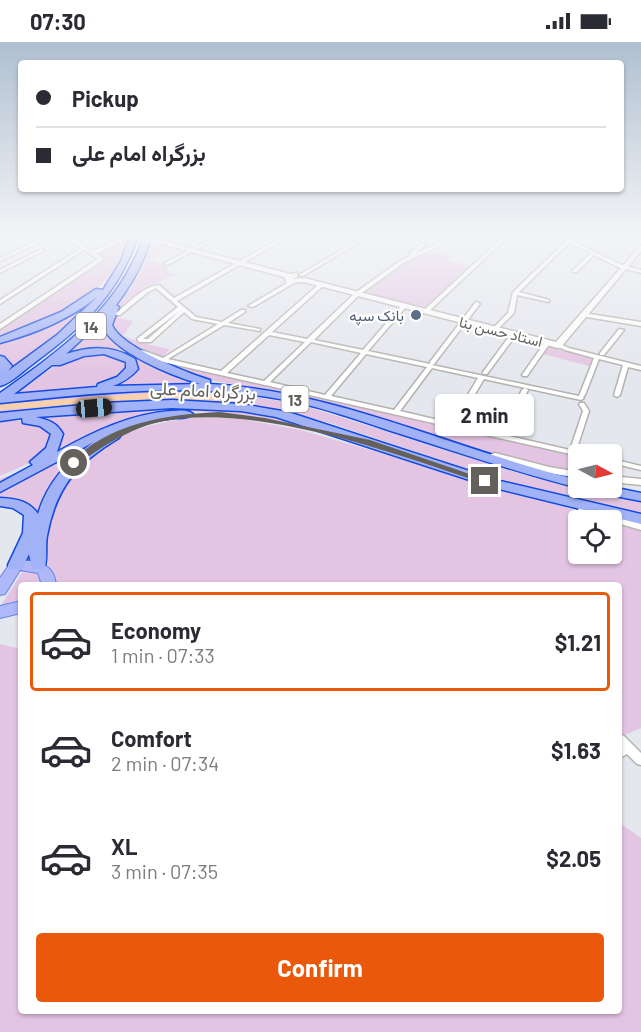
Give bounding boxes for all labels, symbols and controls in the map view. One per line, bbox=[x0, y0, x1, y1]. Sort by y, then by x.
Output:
text: 07:30 bbox=[30, 8, 86, 34]
text: Pickup bbox=[72, 85, 139, 111]
text: بزرگراه امام علی bbox=[72, 139, 206, 165]
place label: بانک سپه bbox=[349, 306, 404, 326]
marker: بانک سپه bbox=[409, 308, 423, 322]
street label: استاد حسن بنا bbox=[457, 312, 544, 352]
road number: 14 bbox=[76, 313, 106, 339]
street label: بزرگراه امام علی bbox=[149, 376, 256, 406]
road number: 13 bbox=[282, 386, 308, 412]
callout: 2 min bbox=[436, 394, 534, 436]
car bbox=[75, 397, 113, 419]
text: 2 min bbox=[461, 403, 508, 427]
north arrow bbox=[568, 444, 622, 498]
map controls bbox=[568, 444, 622, 564]
route start bbox=[60, 449, 87, 476]
route end bbox=[471, 467, 498, 494]
button: locate bbox=[568, 510, 622, 564]
icon: car bbox=[39, 615, 93, 669]
text: Economy bbox=[111, 617, 201, 643]
text: $1.21 bbox=[555, 629, 601, 655]
text: 1 min · 07:33 bbox=[111, 643, 215, 667]
icon: car bbox=[39, 723, 93, 777]
text: Comfort bbox=[111, 725, 192, 751]
text: $1.63 bbox=[551, 737, 601, 763]
text: 2 min · 07:34 bbox=[111, 751, 219, 775]
icon: car bbox=[39, 831, 93, 885]
text: XL bbox=[111, 833, 137, 859]
text: $2.05 bbox=[546, 845, 601, 871]
text: 3 min · 07:35 bbox=[111, 859, 218, 883]
button: Confirm bbox=[36, 933, 604, 1002]

